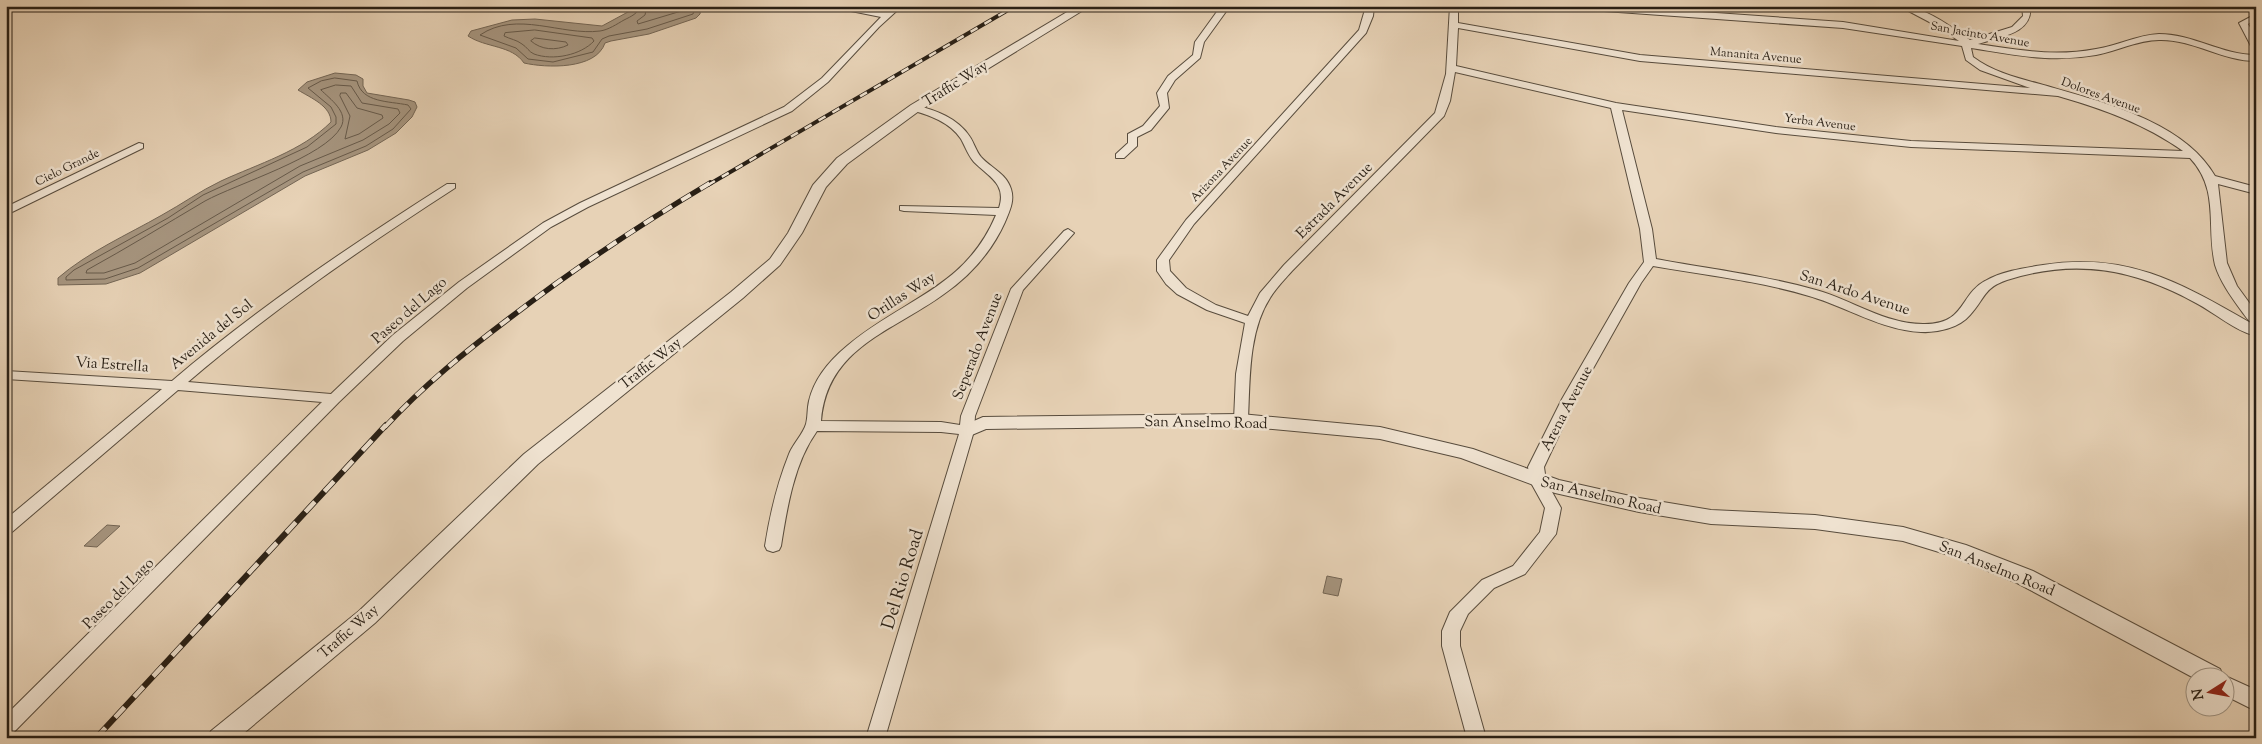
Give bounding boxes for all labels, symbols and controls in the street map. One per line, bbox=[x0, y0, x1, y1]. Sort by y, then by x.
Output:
street label: San Jacinto Avenue bbox=[1929, 17, 2031, 53]
street label: Mananita Avenue bbox=[1709, 43, 1803, 69]
street label: Traffic Way bbox=[919, 56, 993, 113]
street label: Dolores Avenue bbox=[2058, 73, 2143, 119]
street label: Yerba Avenue bbox=[1783, 110, 1857, 136]
street label: Arizona Avenue bbox=[1187, 133, 1257, 206]
street label: Cielo Grande bbox=[32, 144, 103, 191]
street label: Estrada Avenue bbox=[1292, 158, 1378, 244]
street label: San Ardo Avenue bbox=[1796, 266, 1913, 321]
street label: Orillas Way bbox=[864, 267, 940, 327]
street label: Paseo del Lago bbox=[368, 273, 452, 350]
street label: Seperado Avenue bbox=[948, 290, 1009, 403]
street label: Avenida del Sol bbox=[166, 295, 258, 375]
street label: Traffic Way bbox=[615, 333, 687, 395]
street label: Via Estrella bbox=[74, 352, 149, 379]
street label: Arena Avenue bbox=[1536, 362, 1599, 455]
street label: San Anselmo Road bbox=[1144, 412, 1268, 435]
street label: San Anselmo Road bbox=[1538, 472, 1664, 521]
street label: Del Rio Road bbox=[876, 526, 931, 633]
street label: San Anselmo Road bbox=[1935, 537, 2058, 602]
street label: Paseo del Lago bbox=[79, 554, 159, 634]
street label: Traffic Way bbox=[314, 600, 384, 664]
north arrow bbox=[2184, 666, 2234, 716]
text: N bbox=[2188, 687, 2210, 701]

